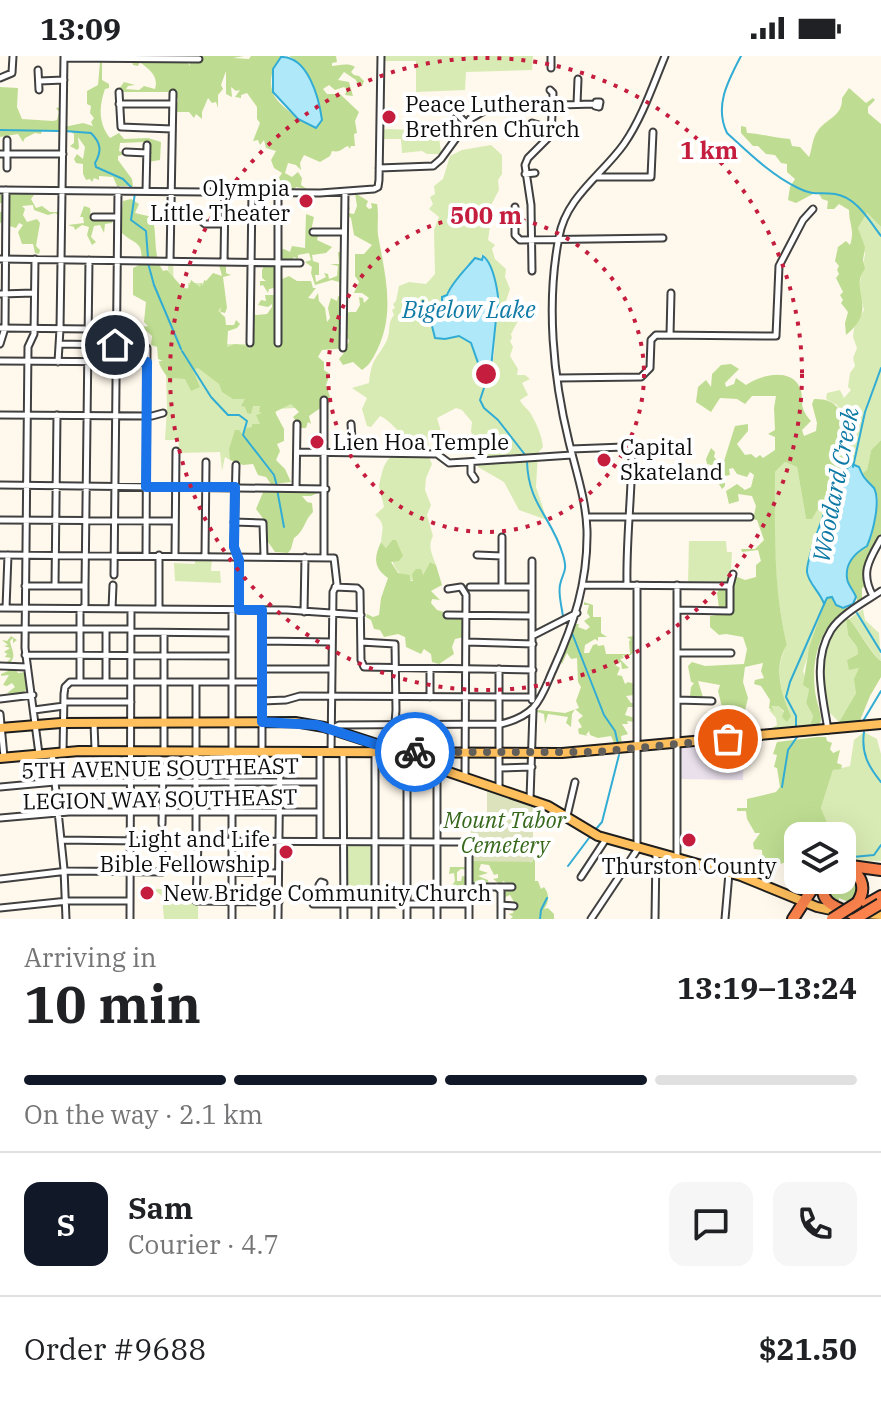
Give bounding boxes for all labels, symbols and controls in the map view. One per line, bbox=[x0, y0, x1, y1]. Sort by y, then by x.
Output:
text: 13:09 bbox=[40, 9, 121, 48]
place label: Peace Lutheran Brethren Church bbox=[405, 89, 580, 143]
marker: Peace Lutheran Brethren Church bbox=[380, 108, 398, 126]
text: 1 km bbox=[680, 134, 738, 166]
place label: Olympia Little Theater bbox=[150, 173, 290, 227]
marker: Olympia Little Theater bbox=[297, 192, 315, 210]
text: 500 m bbox=[450, 199, 522, 231]
water label: Bigelow Lake bbox=[401, 293, 536, 325]
pin bbox=[81, 311, 149, 379]
icon: home bbox=[93, 323, 137, 367]
centre of rings bbox=[472, 360, 500, 388]
water label: Woodard Creek bbox=[804, 404, 866, 565]
place label: Lien Hoa Temple bbox=[333, 427, 509, 456]
place label: Capital Skateland bbox=[620, 432, 723, 486]
marker: Lien Hoa Temple bbox=[308, 433, 326, 451]
marker: Capital Skateland bbox=[595, 451, 613, 469]
pin bbox=[694, 705, 762, 773]
courier bbox=[375, 712, 455, 792]
icon: bag bbox=[706, 717, 750, 761]
icon: bike bbox=[393, 730, 437, 774]
street label: 5TH AVENUE SOUTHEAST bbox=[21, 751, 299, 784]
street label: LEGION WAY SOUTHEAST bbox=[22, 782, 298, 815]
park label: Mount Tabor Cemetery bbox=[443, 805, 568, 859]
map controls bbox=[784, 822, 856, 894]
button: layers bbox=[784, 822, 856, 894]
place label: Light and Life Bible Fellowship bbox=[100, 824, 270, 878]
marker: Thurston County bbox=[680, 831, 698, 849]
marker: Light and Life Bible Fellowship bbox=[277, 843, 295, 861]
place label: Thurston County bbox=[601, 851, 777, 880]
place label: New Bridge Community Church bbox=[163, 878, 492, 907]
marker: New Bridge Community Church bbox=[138, 884, 156, 902]
text: Arriving in bbox=[24, 940, 157, 974]
text: 13:19–13:24 bbox=[677, 968, 857, 1007]
text: 10 min bbox=[24, 970, 201, 1037]
text: On the way · 2.1 km bbox=[24, 1097, 263, 1131]
button: chat bbox=[669, 1182, 753, 1266]
button: phone bbox=[773, 1182, 857, 1266]
text: Sam bbox=[128, 1188, 193, 1227]
text: S bbox=[57, 1205, 75, 1244]
text: Courier · 4.7 bbox=[128, 1227, 279, 1261]
text: Order #9688 bbox=[24, 1329, 206, 1368]
text: $21.50 bbox=[759, 1329, 857, 1368]

